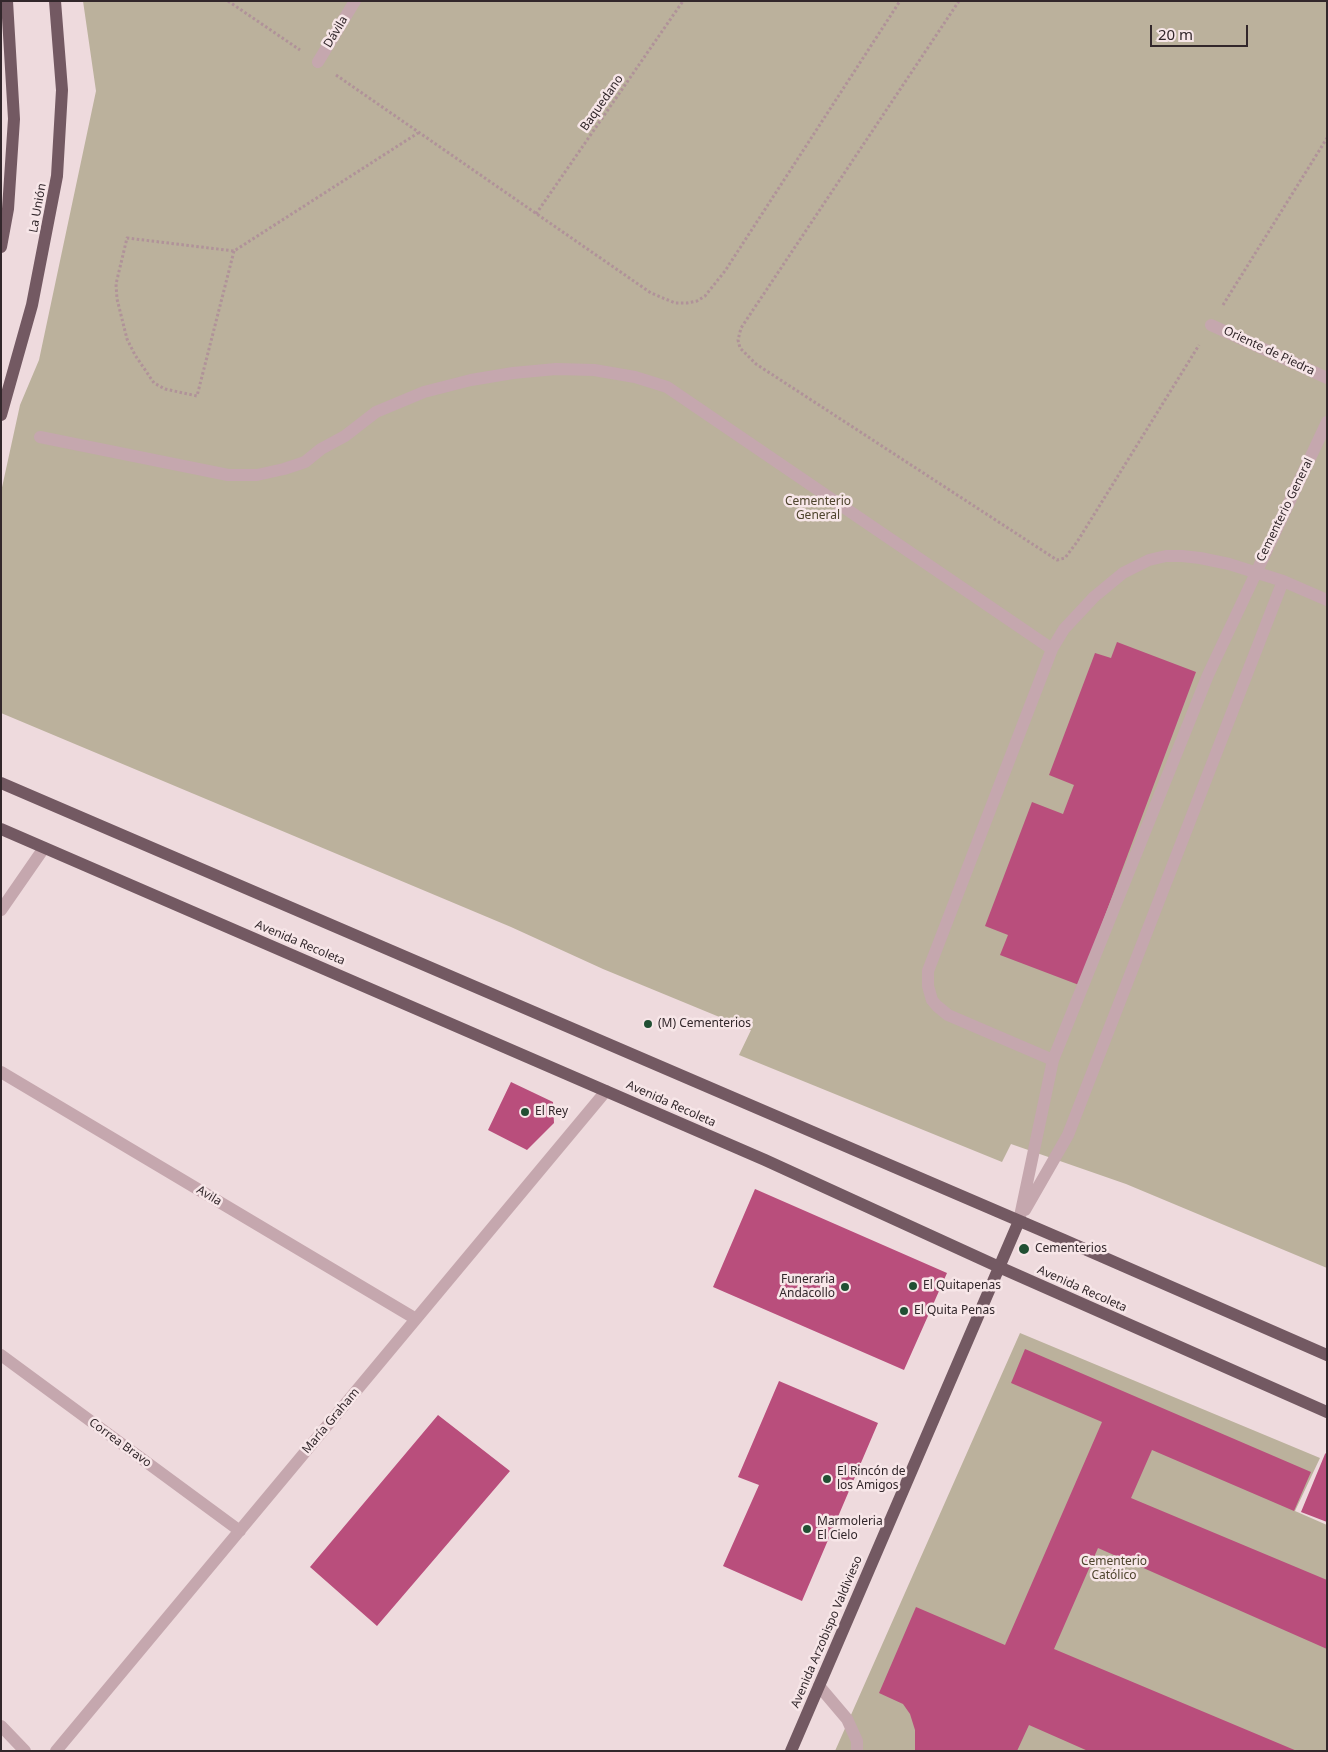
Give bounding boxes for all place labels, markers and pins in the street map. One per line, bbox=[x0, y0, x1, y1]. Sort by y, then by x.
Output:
place label: (M) Cementerios bbox=[658, 1017, 751, 1031]
marker: (M) Cementerios bbox=[642, 1018, 654, 1030]
place label: El Rey bbox=[535, 1105, 568, 1119]
marker: El Rey bbox=[519, 1106, 531, 1118]
marker: Cementerios bbox=[1017, 1242, 1031, 1256]
place label: Cementerios bbox=[1035, 1242, 1107, 1256]
place label: Funeraria Andacollo bbox=[779, 1273, 835, 1301]
place label: El Quitapenas bbox=[923, 1279, 1001, 1293]
marker: El Quitapenas bbox=[907, 1280, 919, 1292]
marker: Funeraria Andacollo bbox=[839, 1281, 851, 1293]
place label: El Quita Penas bbox=[914, 1304, 995, 1318]
marker: El Quita Penas bbox=[898, 1305, 910, 1317]
place label: El Rincón de los Amigos bbox=[837, 1465, 906, 1493]
marker: El Rincón de los Amigos bbox=[821, 1473, 833, 1485]
place label: Marmoleria El Cielo bbox=[817, 1515, 883, 1543]
marker: Marmoleria El Cielo bbox=[801, 1523, 813, 1535]

